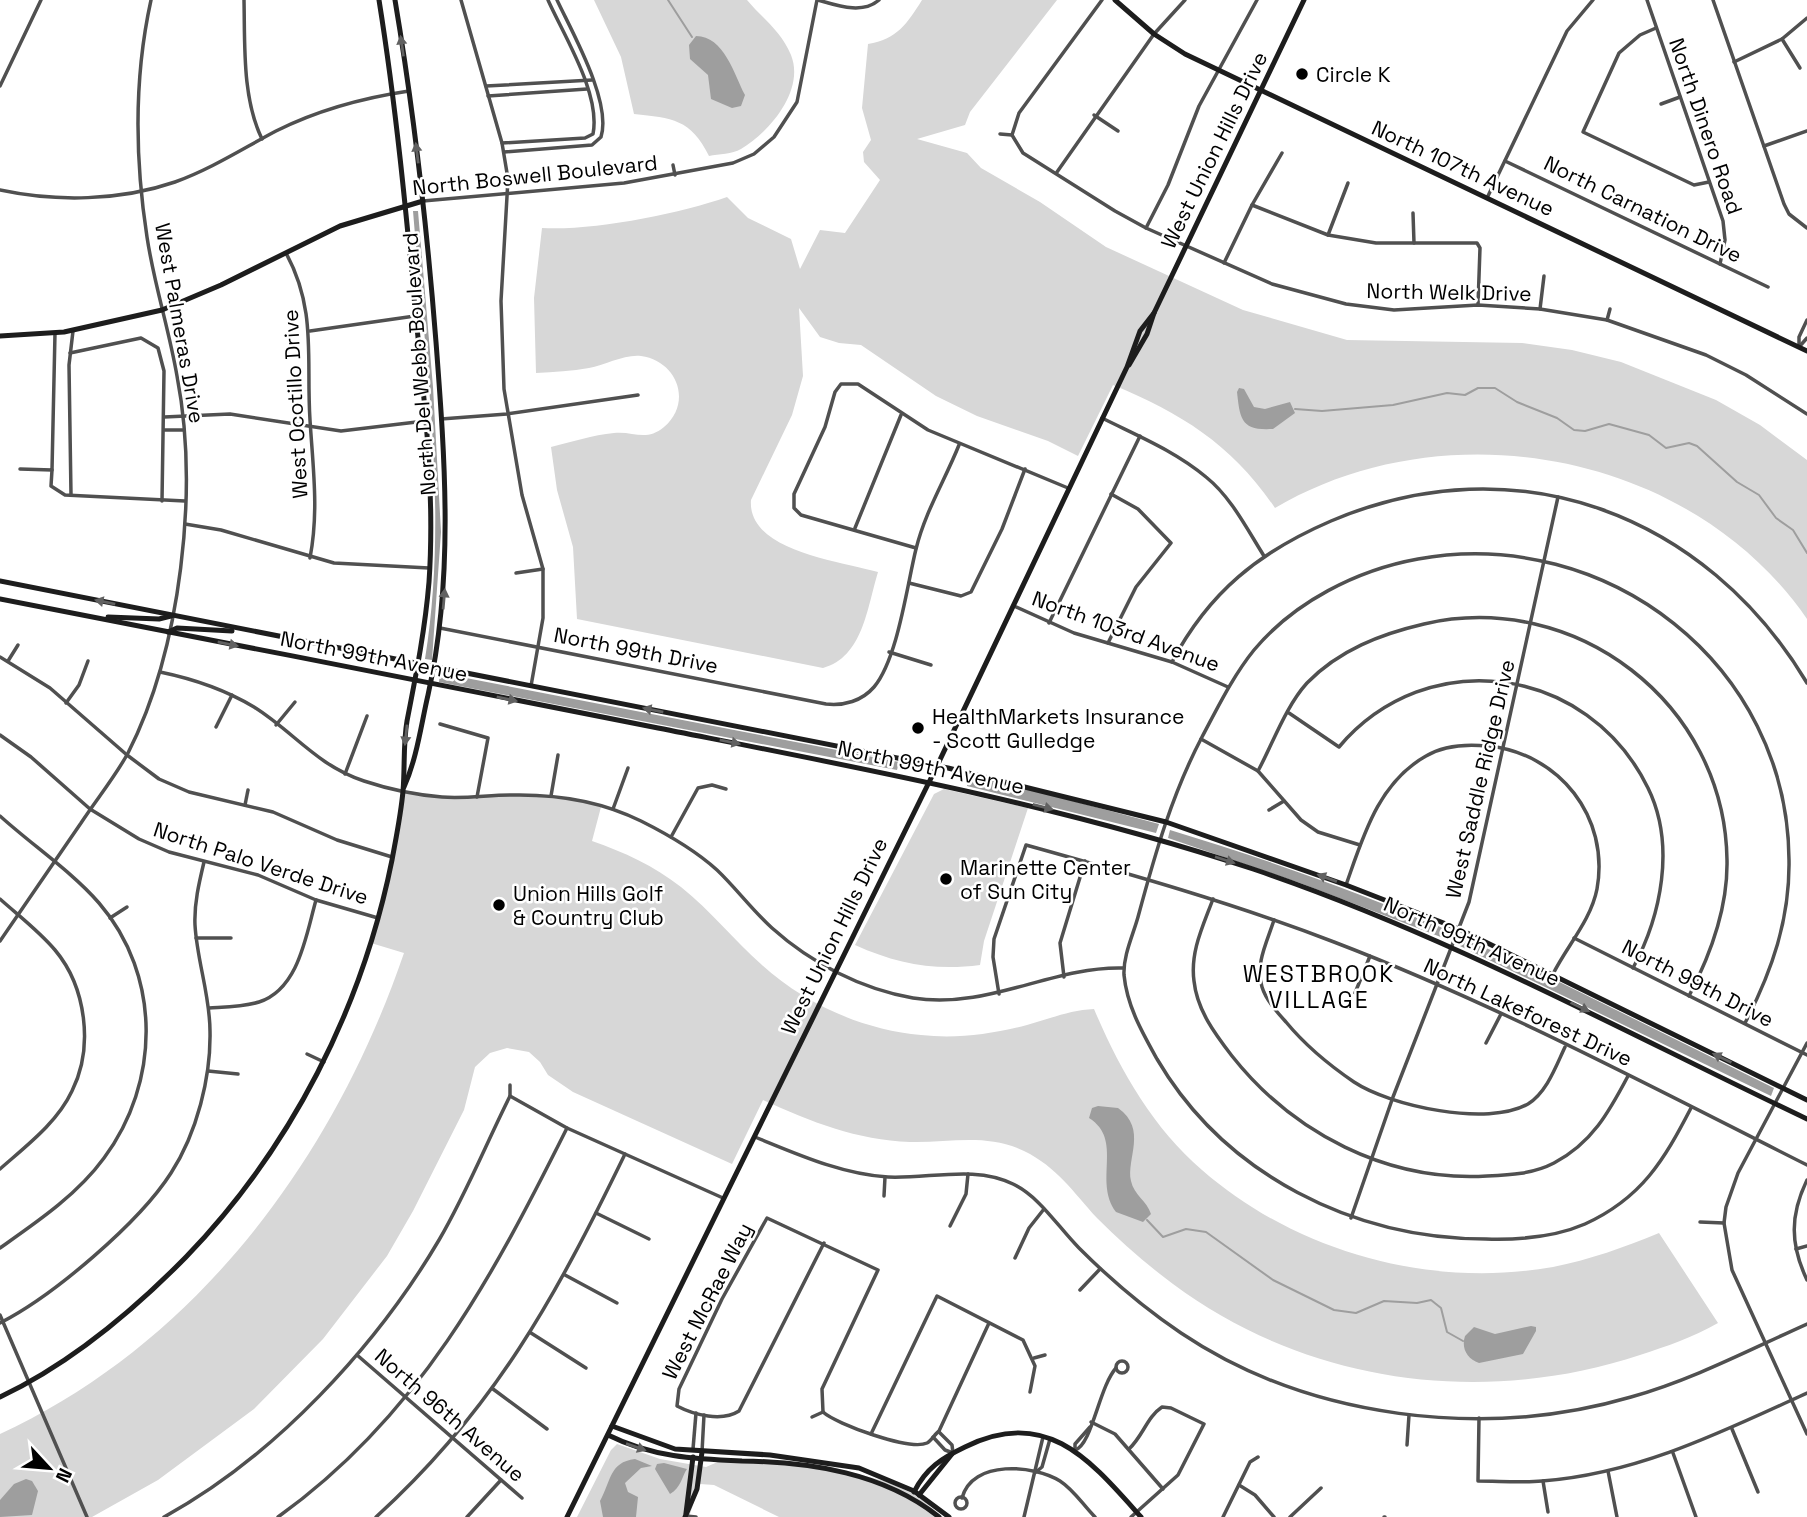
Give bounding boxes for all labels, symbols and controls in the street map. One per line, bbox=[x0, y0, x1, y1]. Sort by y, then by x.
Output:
street label: North Dinero Road bbox=[1663, 34, 1749, 218]
one-way arrow bbox=[397, 35, 408, 57]
street label: West Union Hills Drive bbox=[1155, 47, 1273, 253]
place label: Circle K bbox=[1316, 61, 1391, 88]
marker: Circle K bbox=[1294, 66, 1310, 82]
street label: North 107th Avenue bbox=[1367, 114, 1559, 222]
one-way arrow bbox=[411, 141, 422, 163]
street label: North Boswell Boulevard bbox=[411, 149, 659, 201]
street label: North Carnation Drive bbox=[1540, 149, 1746, 269]
street label: West Palmeras Drive bbox=[149, 221, 211, 425]
street label: North Del Webb Boulevard bbox=[396, 232, 442, 496]
street label: North Welk Drive bbox=[1366, 277, 1532, 307]
street label: West Ocotillo Drive bbox=[277, 309, 313, 499]
street label: North 103rd Avenue bbox=[1028, 584, 1224, 678]
one-way arrow bbox=[438, 588, 449, 610]
one-way arrow bbox=[94, 596, 116, 607]
street label: North 99th Drive bbox=[552, 621, 720, 679]
street label: North 99th Avenue bbox=[278, 625, 470, 687]
one-way arrow bbox=[217, 638, 239, 649]
street label: West Saddle Ridge Drive bbox=[1439, 657, 1521, 901]
one-way arrow bbox=[496, 693, 518, 704]
place label: HealthMarkets Insurance - Scott Gulledge bbox=[932, 703, 1184, 754]
one-way arrow bbox=[642, 704, 664, 715]
marker: HealthMarkets Insurance - Scott Gulledge bbox=[910, 720, 926, 736]
one-way arrow bbox=[400, 724, 411, 746]
street label: North 99th Avenue bbox=[835, 734, 1027, 800]
one-way arrow bbox=[719, 737, 741, 748]
one-way arrow bbox=[1032, 802, 1054, 813]
street label: North Palo Verde Drive bbox=[150, 816, 372, 910]
street label: West Union Hills Drive bbox=[775, 833, 893, 1039]
place label: Marinette Center of Sun City bbox=[960, 854, 1131, 905]
one-way arrow bbox=[1215, 856, 1236, 866]
marker: Marinette Center of Sun City bbox=[938, 871, 954, 887]
one-way arrow bbox=[1316, 872, 1337, 883]
place label: Union Hills Golf & Country Club bbox=[513, 880, 664, 931]
street label: North 99th Avenue bbox=[1380, 890, 1564, 992]
marker: Union Hills Golf & Country Club bbox=[491, 897, 507, 913]
street label: North 99th Drive bbox=[1618, 933, 1778, 1033]
street label: North Lakeforest Drive bbox=[1419, 952, 1637, 1072]
district label: WESTBROOK VILLAGE bbox=[1243, 959, 1395, 1015]
one-way arrow bbox=[1570, 1001, 1590, 1012]
one-way arrow bbox=[1712, 1052, 1732, 1063]
street label: West McRae Way bbox=[656, 1218, 758, 1384]
street label: North 96th Avenue bbox=[369, 1342, 531, 1488]
north arrow bbox=[14, 1433, 84, 1503]
one-way arrow bbox=[626, 1442, 647, 1453]
text: N bbox=[50, 1464, 78, 1486]

